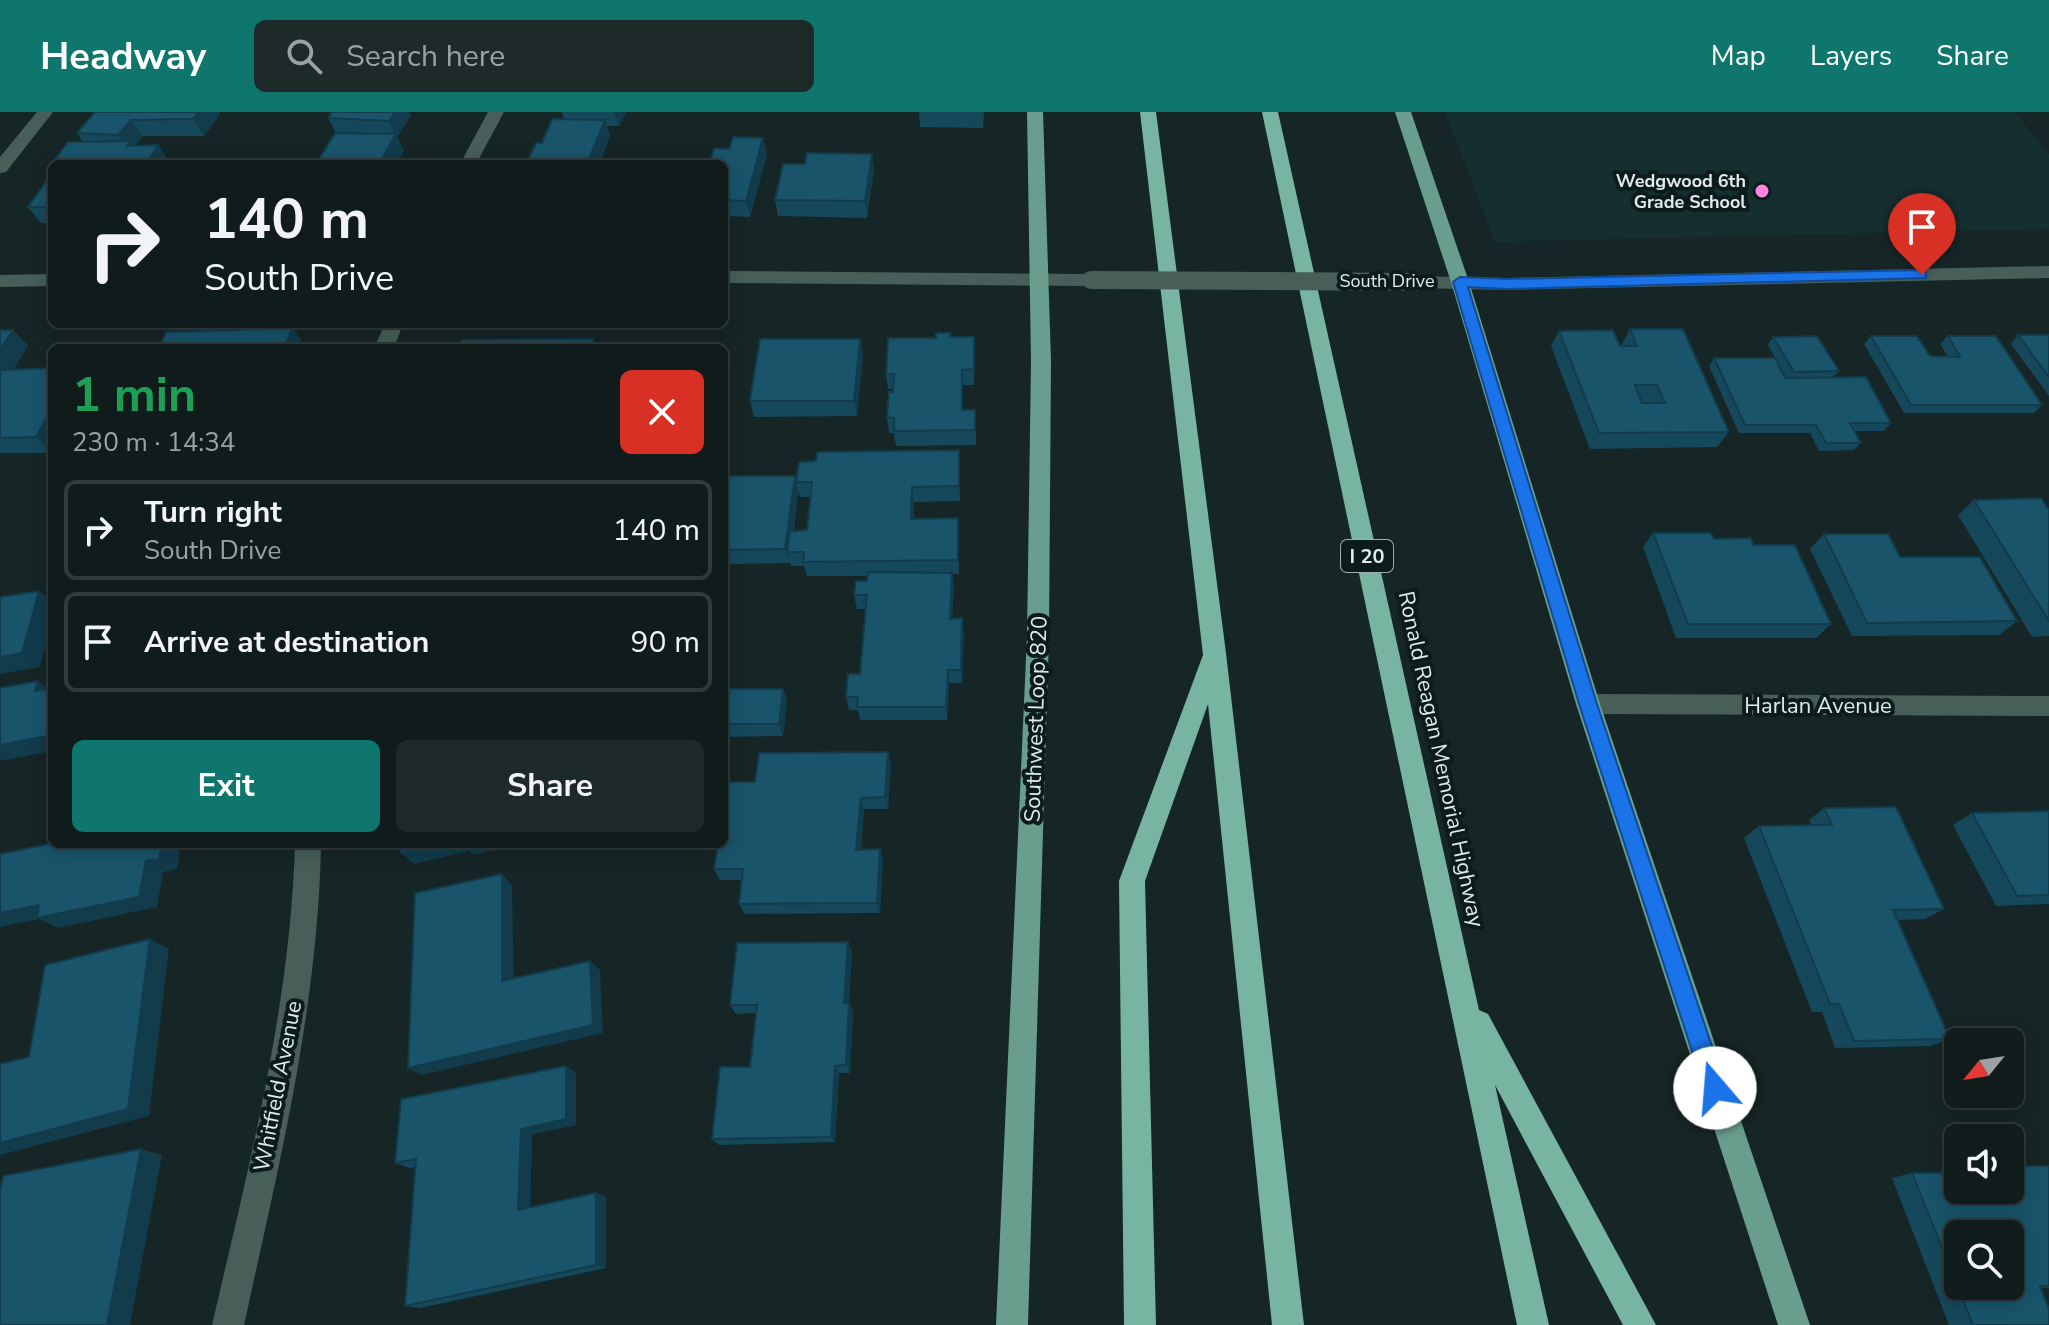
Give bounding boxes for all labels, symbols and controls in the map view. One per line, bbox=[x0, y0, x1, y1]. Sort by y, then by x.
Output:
search box bbox=[254, 20, 814, 92]
text: Headway bbox=[40, 31, 206, 82]
icon: search bbox=[282, 34, 326, 78]
text: Search here bbox=[346, 36, 505, 77]
text: Map bbox=[1711, 37, 1766, 75]
text: Layers bbox=[1810, 37, 1892, 75]
text: Share bbox=[1936, 37, 2009, 75]
place label: Wedgwood 6th Grade School bbox=[1616, 169, 1746, 214]
text: 140 m bbox=[204, 181, 369, 258]
marker: Wedgwood 6th Grade School bbox=[1753, 182, 1771, 200]
icon: right bbox=[72, 192, 176, 296]
pin bbox=[1888, 193, 1956, 275]
icon: arrive bbox=[1900, 205, 1944, 249]
text: South Drive bbox=[204, 254, 394, 303]
street label: South Drive bbox=[1339, 269, 1435, 293]
text: 1 min bbox=[72, 362, 196, 428]
button: close bbox=[620, 370, 704, 454]
text: 230 m · 14:34 bbox=[72, 425, 235, 460]
text: Turn right bbox=[144, 492, 282, 533]
icon: right bbox=[76, 508, 120, 552]
text: 140 m bbox=[613, 510, 700, 551]
text: South Drive bbox=[144, 533, 281, 568]
road number: I 20 bbox=[1341, 540, 1393, 572]
street label: Ronald Reagan Memorial Highway bbox=[1391, 588, 1491, 931]
street label: Southwest Loop 820 bbox=[1017, 615, 1055, 823]
icon: arrive bbox=[76, 620, 120, 664]
text: Arrive at destination bbox=[144, 622, 429, 663]
text: 90 m bbox=[631, 622, 700, 663]
street label: Harlan Avenue bbox=[1744, 691, 1892, 721]
button: Exit bbox=[72, 740, 380, 832]
button: Share bbox=[396, 740, 704, 832]
street label: Whitfield Avenue bbox=[247, 998, 309, 1174]
north arrow bbox=[1944, 1028, 2024, 1108]
map controls bbox=[1944, 1028, 2024, 1300]
position arrow bbox=[1673, 1046, 1757, 1130]
button: sound bbox=[1944, 1124, 2024, 1204]
button: search bbox=[1944, 1220, 2024, 1300]

